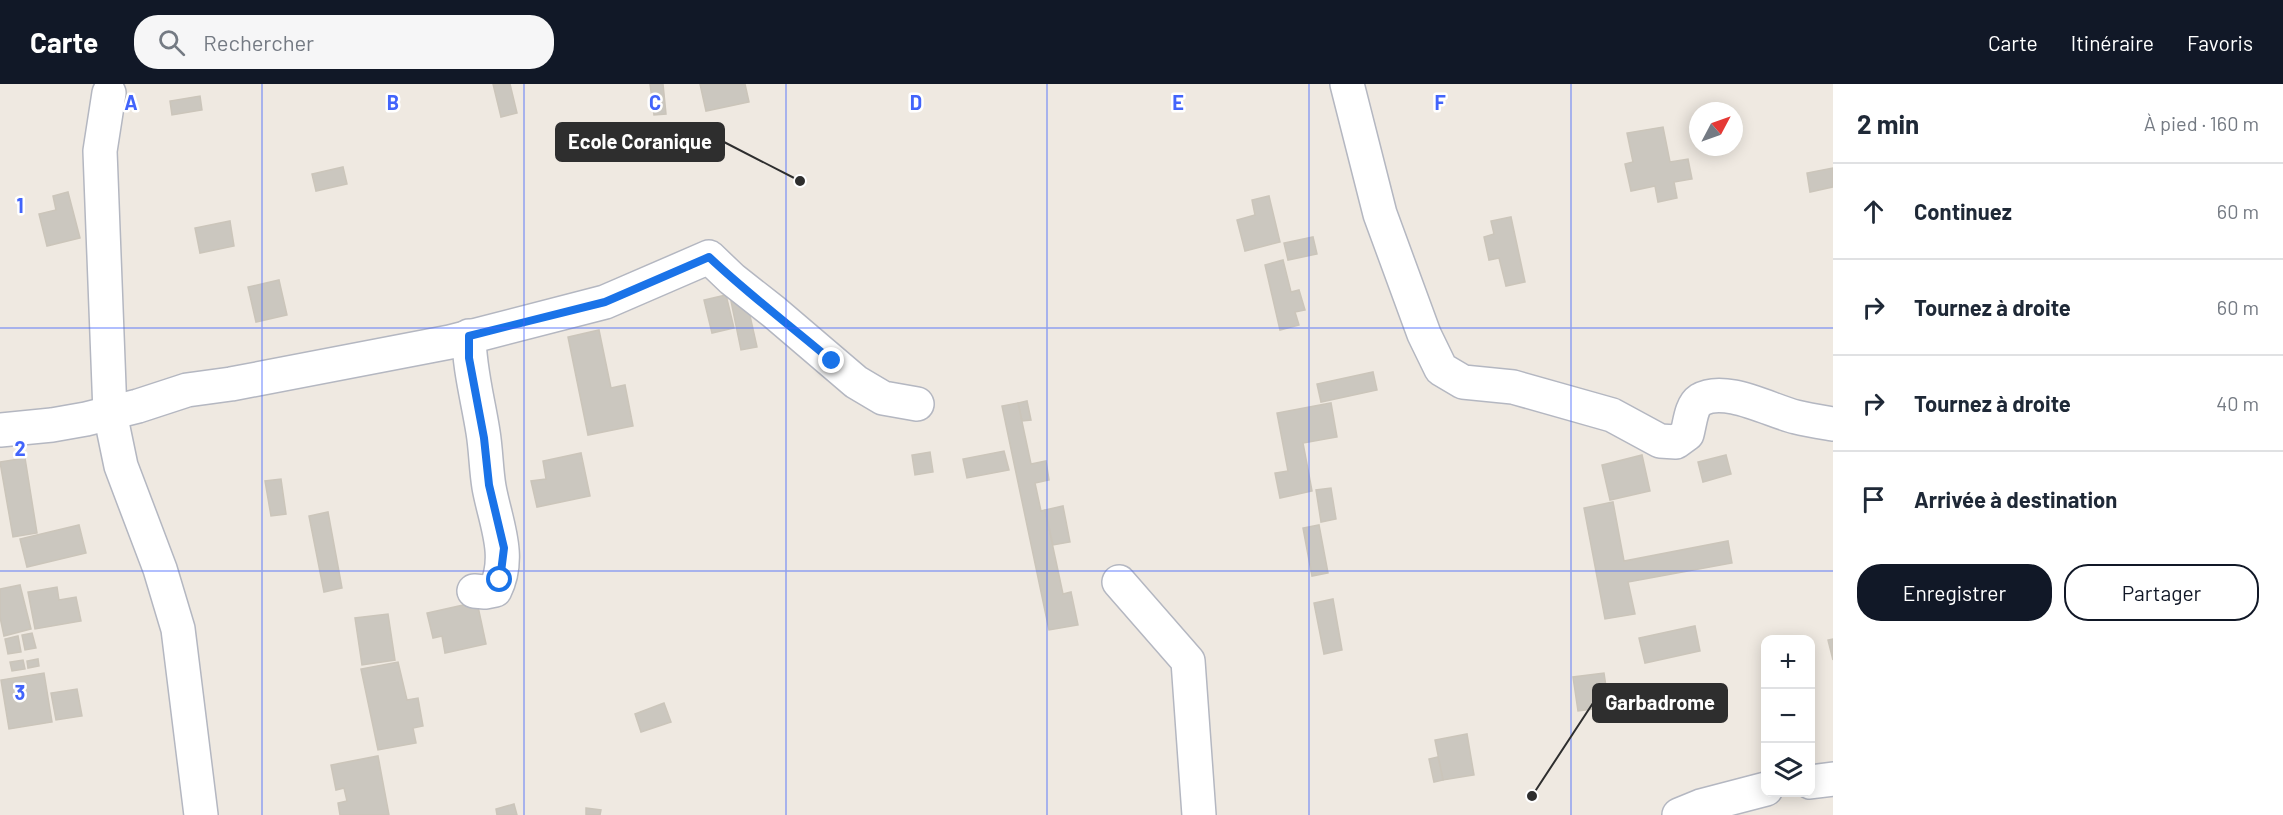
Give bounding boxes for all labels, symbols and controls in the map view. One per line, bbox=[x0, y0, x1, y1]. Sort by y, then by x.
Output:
search box bbox=[134, 15, 554, 69]
text: Carte bbox=[30, 25, 98, 59]
icon: search bbox=[155, 26, 188, 59]
text: Rechercher bbox=[203, 29, 314, 55]
text: Carte bbox=[1988, 30, 2038, 55]
text: Itinéraire bbox=[2071, 30, 2154, 55]
text: Favoris bbox=[2187, 30, 2253, 55]
text: A bbox=[124, 90, 138, 114]
text: B bbox=[387, 90, 399, 114]
text: C bbox=[649, 90, 661, 114]
text: D bbox=[910, 90, 922, 114]
text: E bbox=[1172, 90, 1184, 114]
text: F bbox=[1434, 90, 1446, 114]
north arrow bbox=[1689, 102, 1743, 156]
text: 2 min bbox=[1857, 108, 1919, 139]
text: À pied · 160 m bbox=[2144, 111, 2259, 135]
callout: Ecole Coranique bbox=[556, 123, 724, 161]
text: Ecole Coranique bbox=[568, 129, 712, 153]
text: 1 bbox=[16, 193, 24, 217]
icon: ahead bbox=[1857, 195, 1890, 228]
text: Continuez bbox=[1914, 198, 2012, 224]
text: 60 m bbox=[2217, 199, 2259, 223]
icon: right bbox=[1857, 291, 1890, 324]
text: Tournez à droite bbox=[1914, 294, 2071, 320]
text: 60 m bbox=[2217, 295, 2259, 319]
route end bbox=[818, 347, 844, 373]
icon: right bbox=[1857, 387, 1890, 420]
text: Tournez à droite bbox=[1914, 390, 2071, 416]
text: 40 m bbox=[2216, 391, 2259, 415]
text: 2 bbox=[14, 436, 26, 460]
icon: arrive bbox=[1857, 483, 1890, 516]
text: Arrivée à destination bbox=[1914, 486, 2117, 512]
button: Enregistrer bbox=[1857, 564, 2052, 621]
button: Partager bbox=[2064, 564, 2259, 621]
route start bbox=[486, 566, 512, 592]
map controls bbox=[1761, 635, 1815, 797]
button: + bbox=[1761, 635, 1815, 689]
text: 3 bbox=[15, 680, 25, 704]
callout: Garbadrome bbox=[1593, 684, 1727, 722]
button: − bbox=[1761, 689, 1815, 743]
text: Garbadrome bbox=[1605, 690, 1715, 714]
button: layers bbox=[1761, 743, 1815, 797]

